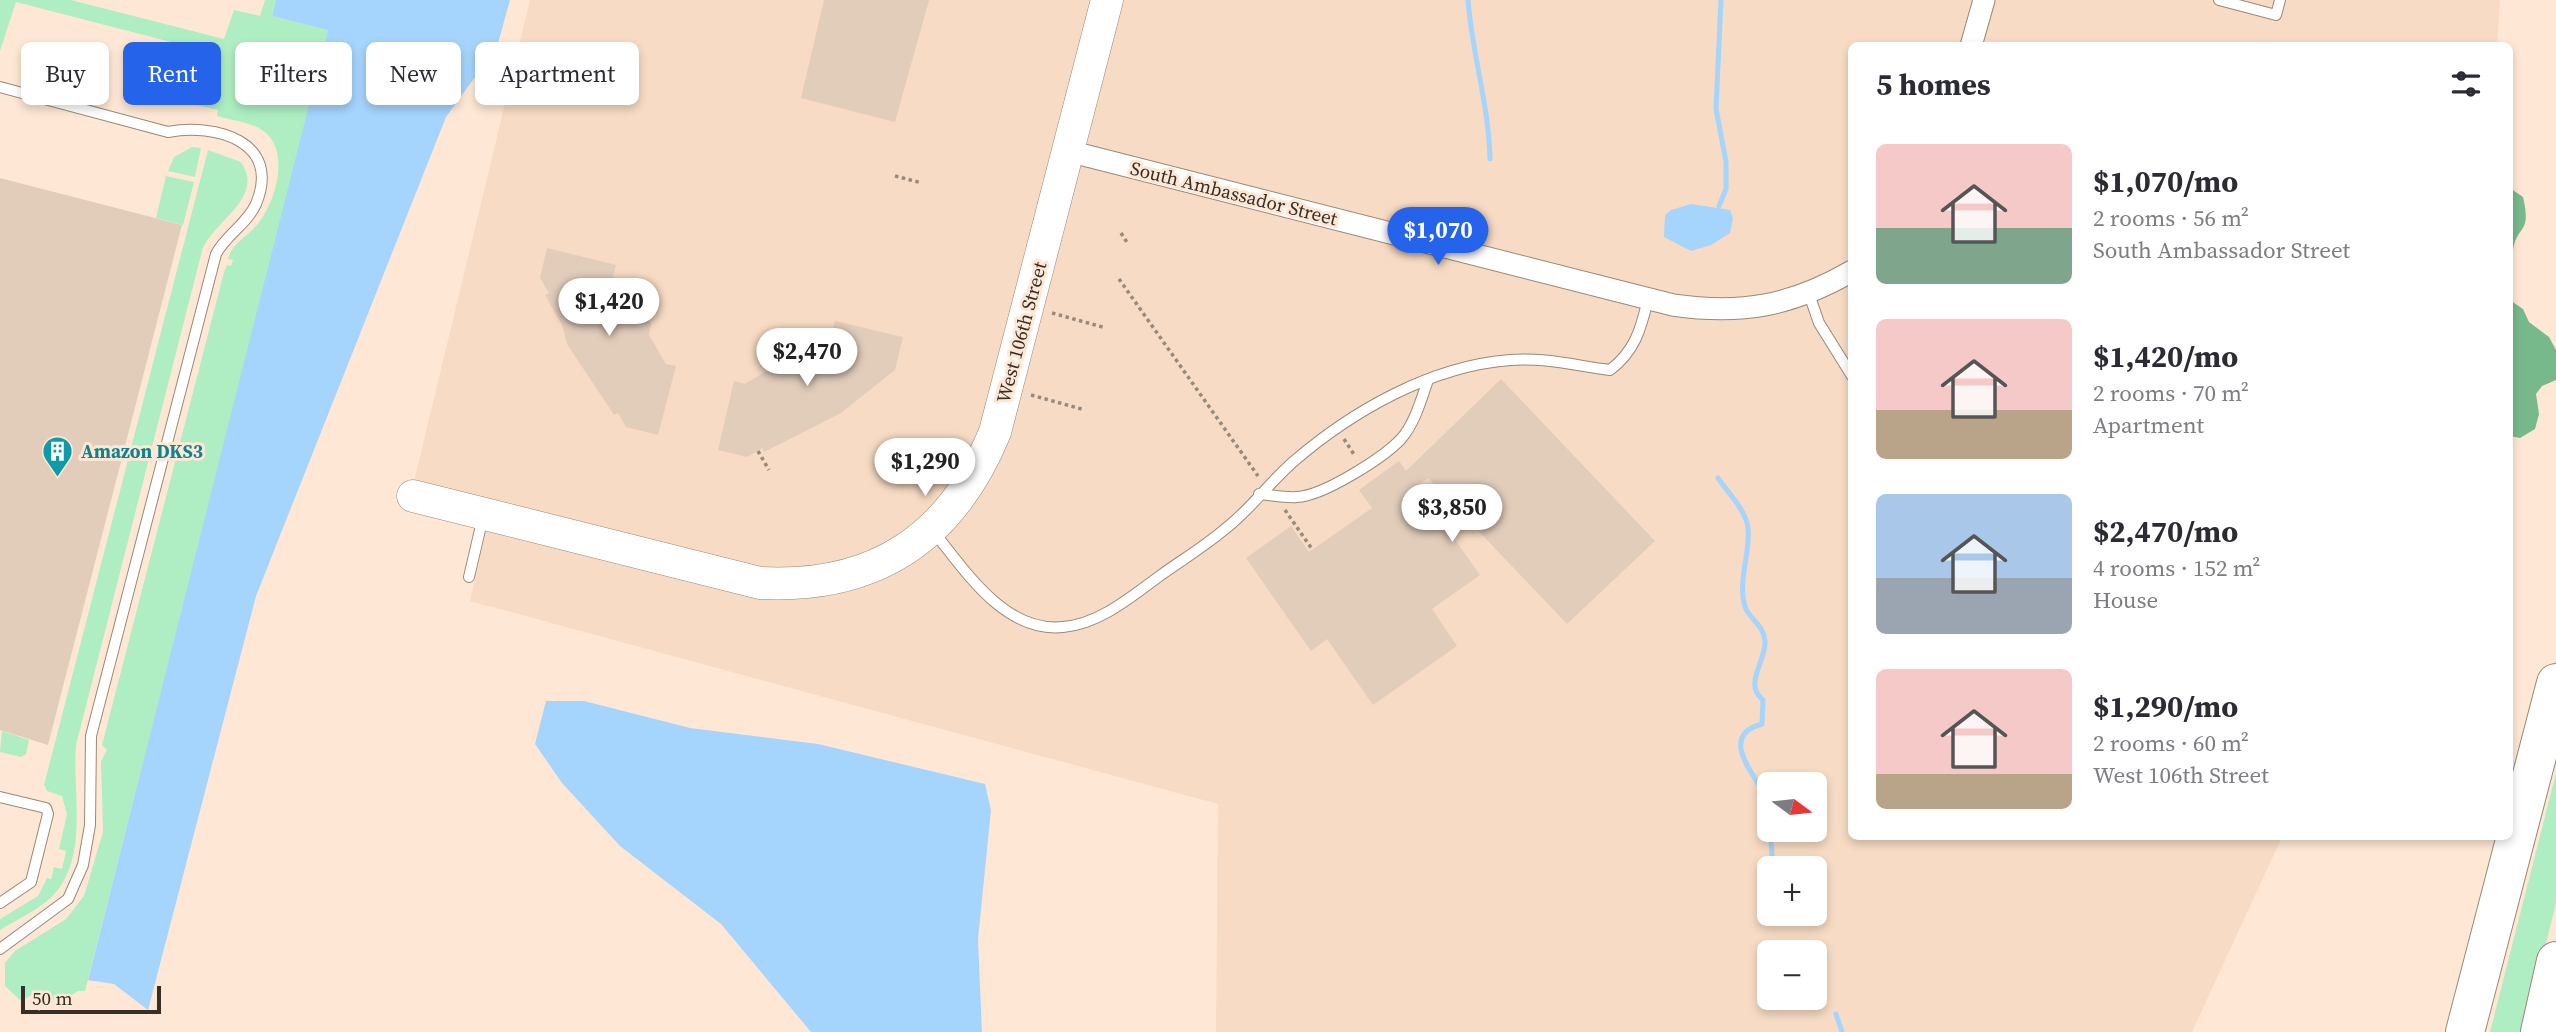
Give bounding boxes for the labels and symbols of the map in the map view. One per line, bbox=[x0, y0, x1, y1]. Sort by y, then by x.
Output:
street label: South Ambassador Street bbox=[1128, 155, 1341, 232]
pin: $1,070 bbox=[1381, 208, 1495, 267]
street label: West 106th Street bbox=[990, 258, 1053, 405]
pin: $1,420 bbox=[552, 278, 666, 338]
pin: $2,470 bbox=[750, 328, 864, 388]
building icon: Amazon DKS3 bbox=[41, 434, 75, 478]
place label: Amazon DKS3 bbox=[81, 438, 203, 464]
pin: $1,290 bbox=[868, 438, 982, 498]
pin: $3,850 bbox=[1395, 484, 1509, 544]
north arrow bbox=[1757, 772, 1827, 842]
scale bar bbox=[21, 983, 161, 1015]

